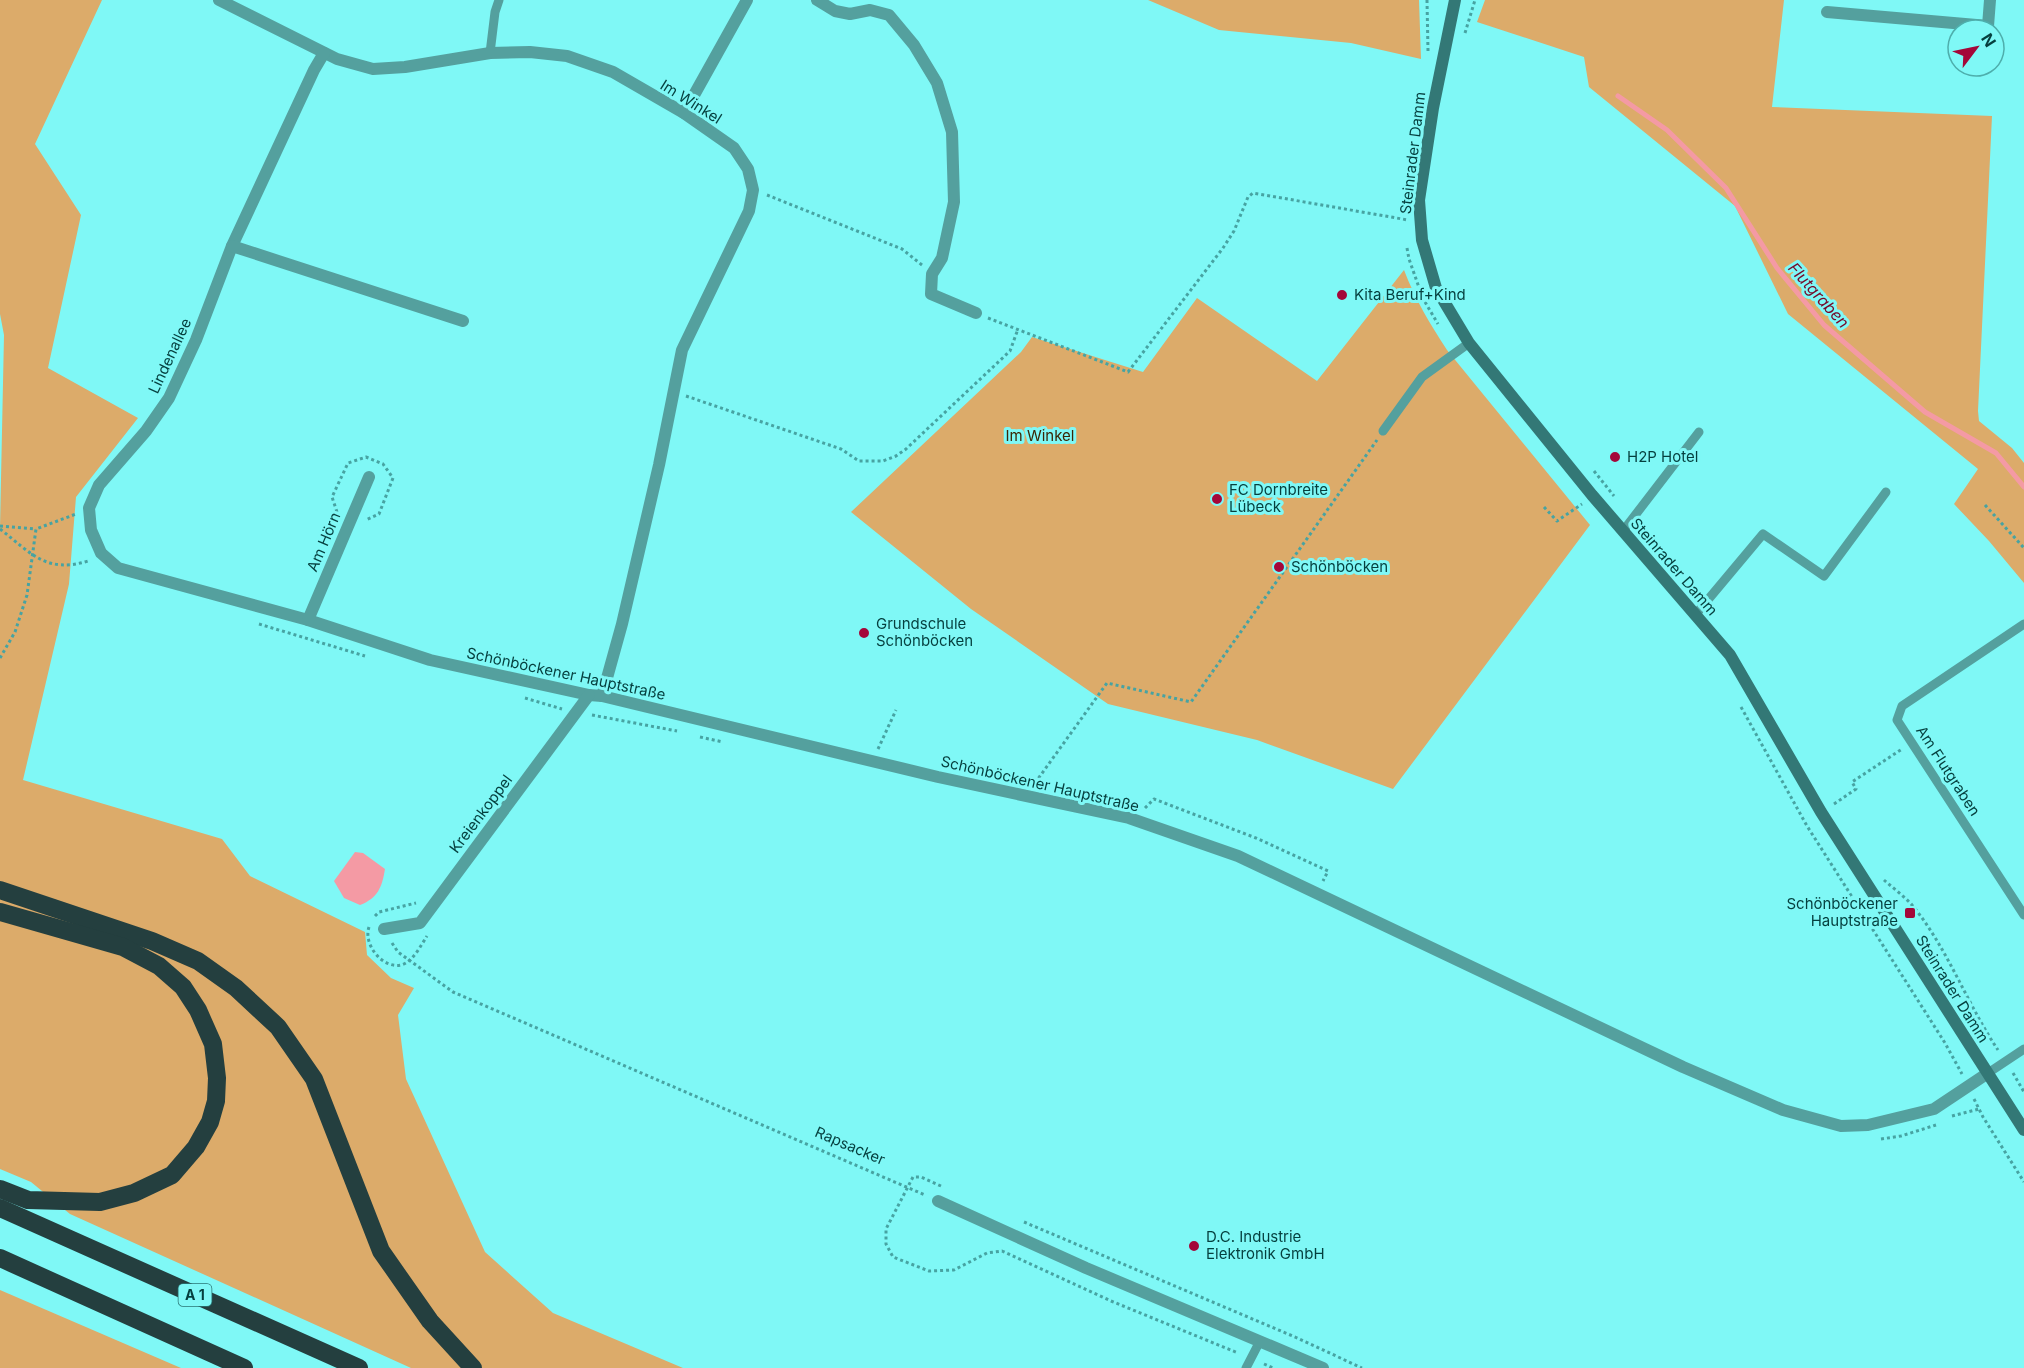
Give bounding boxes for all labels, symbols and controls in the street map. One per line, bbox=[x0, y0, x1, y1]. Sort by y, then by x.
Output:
north arrow bbox=[1946, 18, 2006, 78]
text: N bbox=[1977, 30, 2000, 51]
street label: Im Winkel bbox=[657, 75, 726, 128]
street label: Steinrader Damm bbox=[1396, 91, 1429, 215]
water label: Flutgraben bbox=[1784, 258, 1854, 332]
place label: Kita Beruf+Kind bbox=[1354, 285, 1466, 304]
marker: Kita Beruf+Kind bbox=[1335, 288, 1349, 302]
street label: Lindenallee bbox=[144, 315, 195, 396]
park label: Im Winkel bbox=[1006, 426, 1074, 445]
place label: H2P Hotel bbox=[1627, 447, 1698, 466]
marker: H2P Hotel bbox=[1608, 450, 1622, 464]
place label: FC Dornbreite Lübeck bbox=[1229, 480, 1328, 516]
marker: FC Dornbreite Lübeck bbox=[1210, 492, 1224, 506]
street label: Am Hörn bbox=[303, 509, 345, 574]
street label: Steinrader Damm bbox=[1627, 514, 1722, 619]
place label: Schönböcken bbox=[1291, 557, 1388, 576]
marker: Schönböcken bbox=[1272, 560, 1286, 574]
place label: Grundschule Schönböcken bbox=[876, 614, 973, 650]
marker: Grundschule Schönböcken bbox=[857, 626, 871, 640]
street label: Schönböckener Hauptstraße bbox=[465, 643, 667, 704]
street label: Am Flutgraben bbox=[1912, 722, 1985, 819]
street label: Schönböckener Hauptstraße bbox=[939, 751, 1141, 816]
street label: Kreienkoppel bbox=[445, 771, 516, 857]
place label: Schönböckener Hauptstraße bbox=[1786, 894, 1898, 930]
marker: Schönböckener Hauptstraße bbox=[1903, 906, 1917, 920]
street label: Steinrader Damm bbox=[1912, 932, 1993, 1046]
street label: Rapsacker bbox=[812, 1122, 888, 1169]
place label: D.C. Industrie Elektronik GmbH bbox=[1206, 1227, 1325, 1263]
marker: D.C. Industrie Elektronik GmbH bbox=[1187, 1239, 1201, 1253]
road number: A 1 bbox=[178, 1284, 212, 1306]

